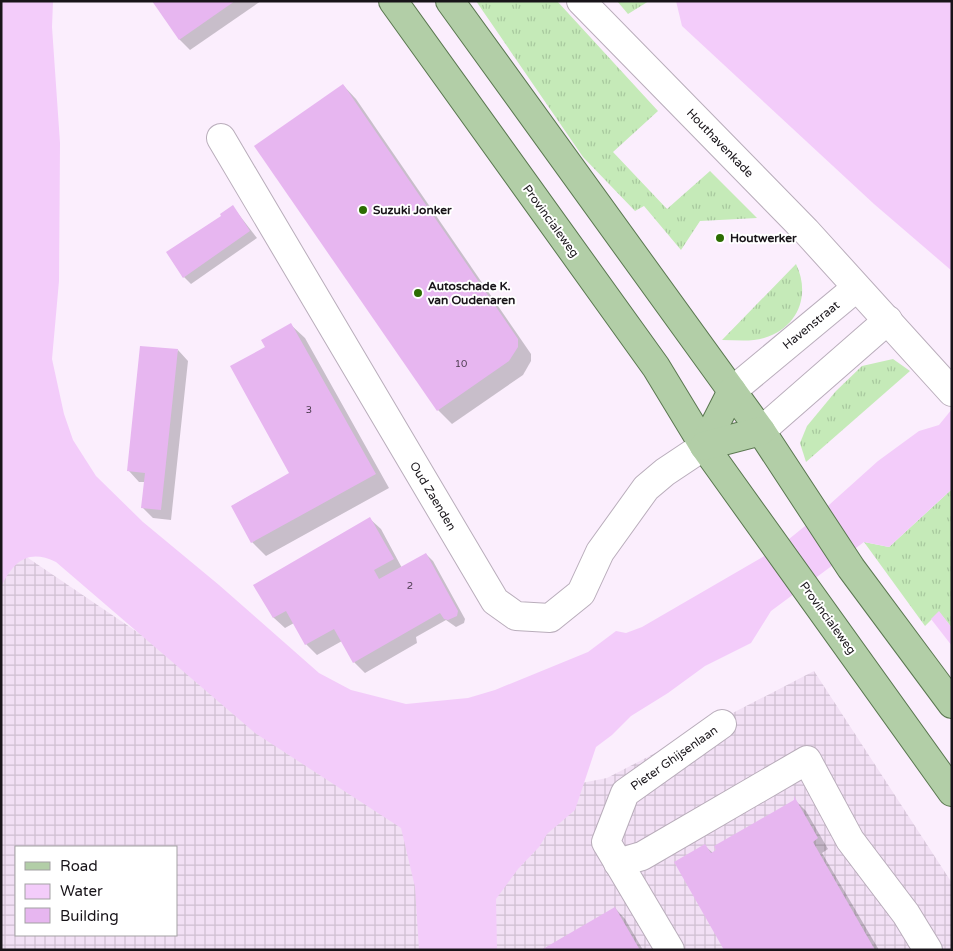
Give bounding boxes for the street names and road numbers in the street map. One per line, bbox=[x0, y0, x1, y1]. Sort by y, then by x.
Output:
street label: Houthavenkade bbox=[684, 106, 756, 180]
street label: Provincialeweg bbox=[520, 182, 582, 260]
street label: Havenstraat bbox=[780, 298, 842, 352]
street label: Oud Zaenden bbox=[407, 459, 459, 533]
street label: Provincialeweg bbox=[797, 579, 859, 657]
street label: Pieter Ghijsenlaan bbox=[628, 723, 720, 793]

